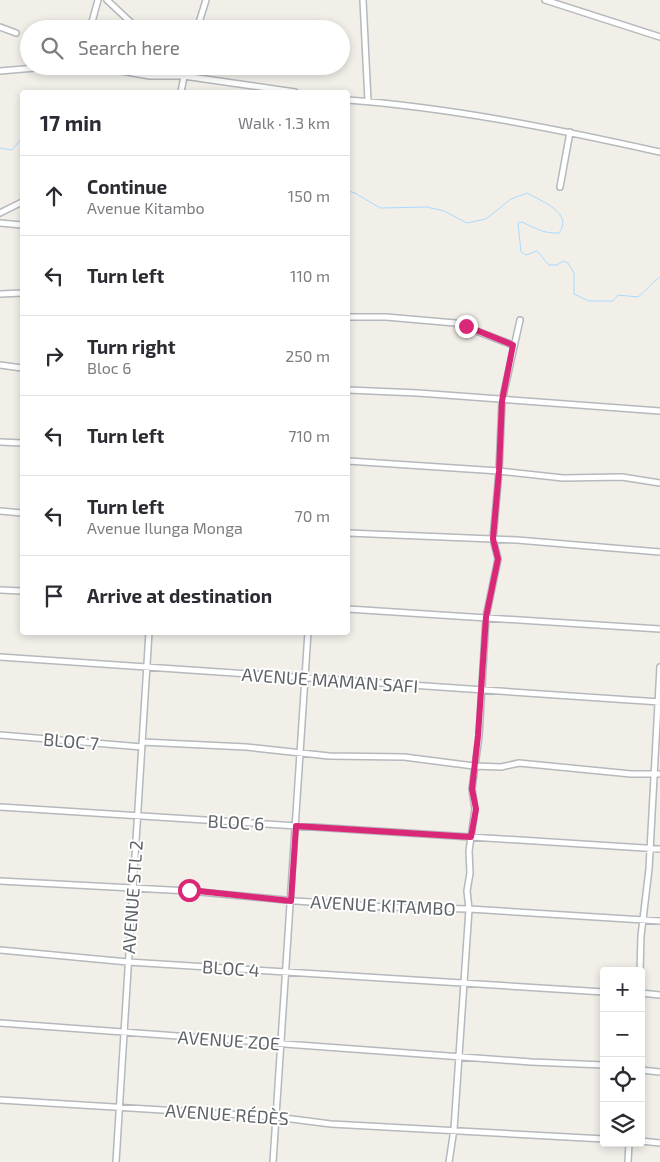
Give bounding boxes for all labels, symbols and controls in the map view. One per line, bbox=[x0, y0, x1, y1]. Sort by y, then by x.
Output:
search box bbox=[20, 20, 350, 75]
icon: search bbox=[38, 34, 66, 62]
text: Search here bbox=[78, 36, 180, 59]
text: 17 min bbox=[40, 110, 102, 135]
text: Walk · 1.3 km bbox=[238, 113, 330, 132]
text: Continue bbox=[87, 175, 167, 198]
icon: ahead bbox=[40, 182, 68, 210]
text: 150 m bbox=[288, 186, 330, 205]
text: Avenue Kitambo bbox=[87, 198, 205, 217]
icon: left bbox=[40, 262, 68, 290]
text: Turn left bbox=[87, 264, 164, 287]
text: 110 m bbox=[290, 266, 330, 285]
route end bbox=[455, 315, 478, 338]
text: Turn right bbox=[87, 335, 175, 358]
icon: right bbox=[40, 342, 68, 370]
text: 250 m bbox=[285, 346, 330, 365]
text: Bloc 6 bbox=[87, 358, 131, 377]
icon: left bbox=[40, 422, 68, 450]
text: Turn left bbox=[87, 424, 164, 447]
text: 710 m bbox=[288, 426, 330, 445]
text: Turn left bbox=[87, 495, 164, 518]
icon: left bbox=[40, 502, 68, 530]
text: 70 m bbox=[295, 506, 330, 525]
text: Avenue Ilunga Monga bbox=[87, 518, 243, 537]
icon: arrive bbox=[40, 582, 68, 610]
text: Arrive at destination bbox=[87, 584, 272, 607]
street label: AVENUE MAMAN SAFI bbox=[241, 663, 419, 697]
street label: BLOC 7 bbox=[42, 728, 100, 754]
street label: BLOC 6 bbox=[207, 810, 265, 834]
street label: AVENUE STL 2 bbox=[117, 839, 147, 955]
route start bbox=[178, 879, 201, 902]
street label: AVENUE KITAMBO bbox=[310, 890, 456, 920]
street label: BLOC 4 bbox=[202, 955, 260, 981]
map controls bbox=[600, 967, 645, 1147]
button: + bbox=[600, 967, 645, 1012]
button: − bbox=[600, 1012, 645, 1057]
street label: AVENUE ZOE bbox=[177, 1025, 281, 1055]
button: locate bbox=[600, 1057, 645, 1102]
street label: AVENUE RÉDÈS bbox=[165, 1099, 289, 1129]
button: layers bbox=[600, 1102, 645, 1147]

